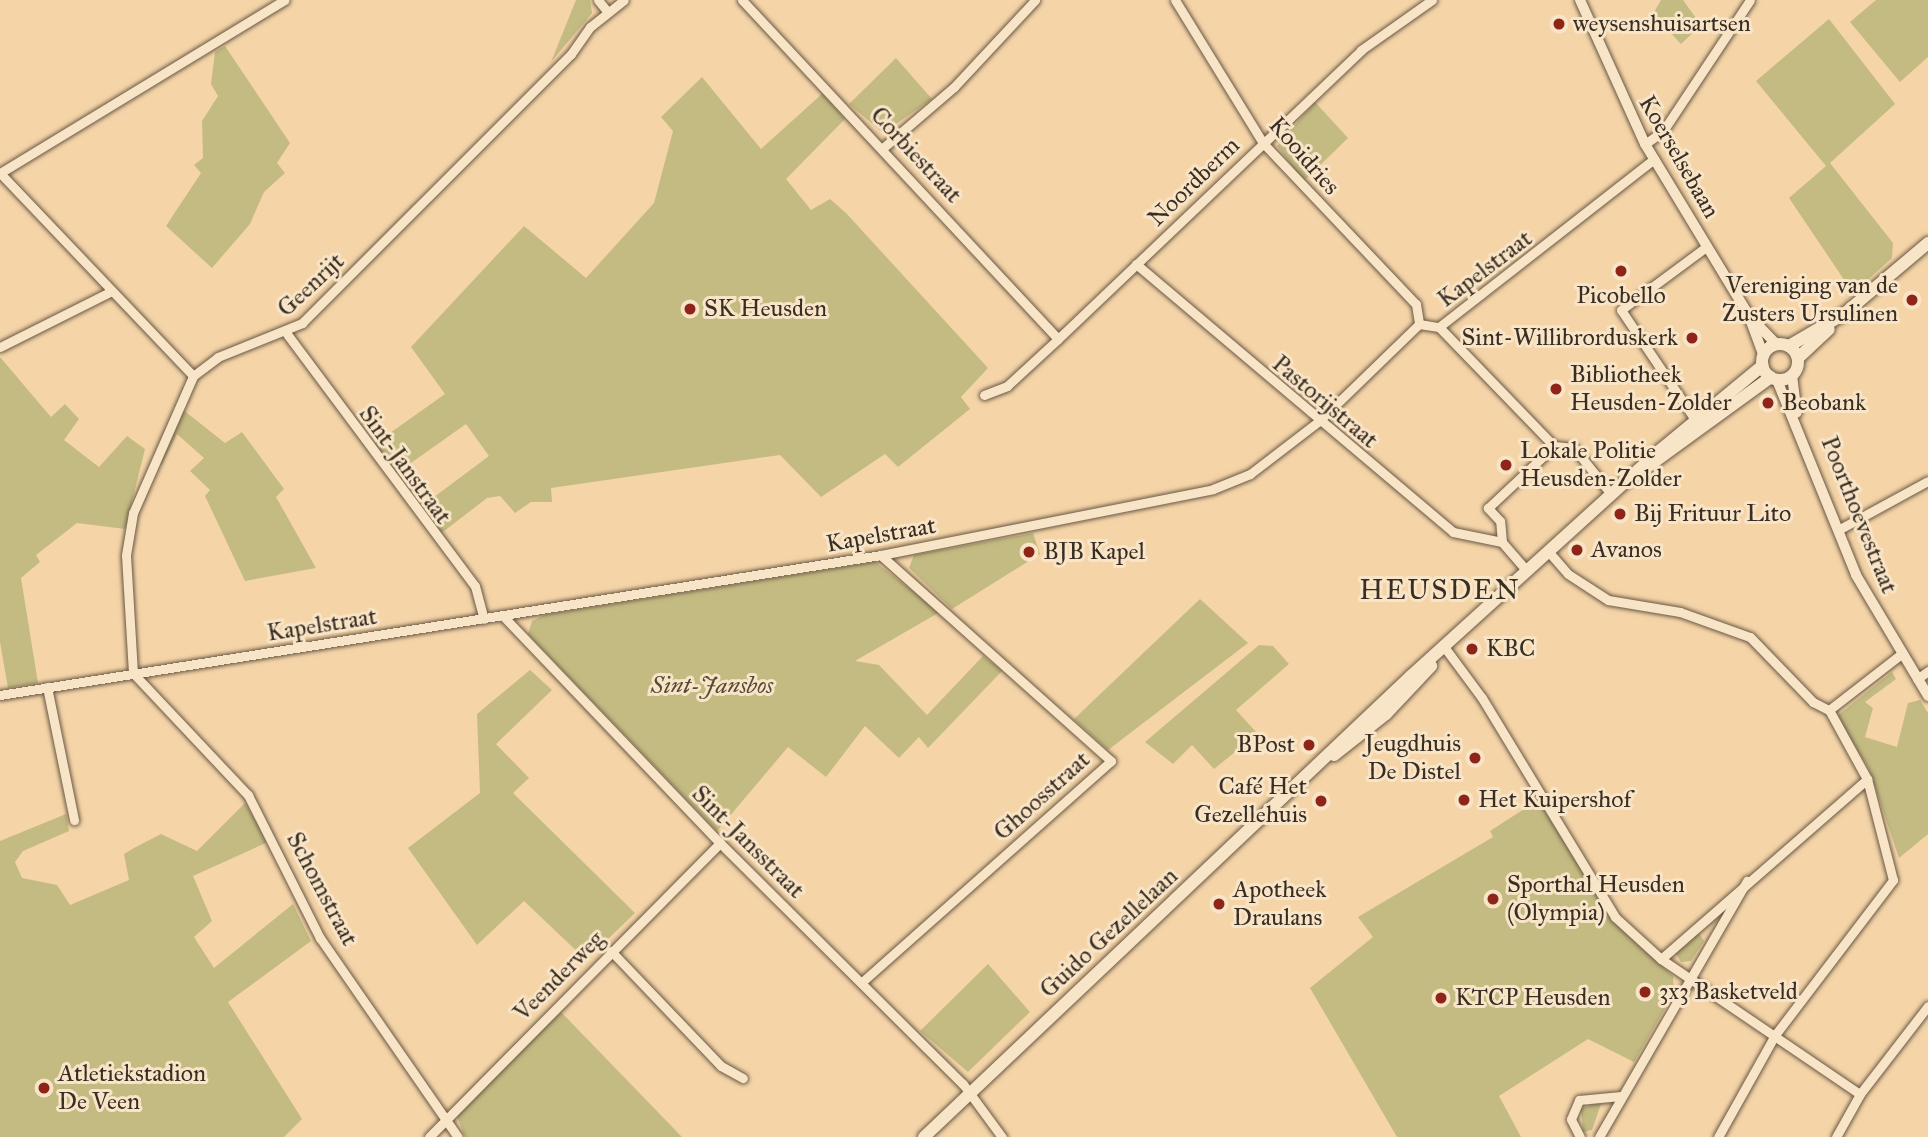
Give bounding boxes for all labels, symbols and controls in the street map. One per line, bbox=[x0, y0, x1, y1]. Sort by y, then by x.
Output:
place label: weysenshuisartsen bbox=[1573, 10, 1751, 38]
marker: weysenshuisartsen bbox=[1551, 16, 1567, 32]
street label: Koerselsebaan bbox=[1632, 91, 1726, 223]
street label: Corbiestraat bbox=[864, 101, 968, 209]
street label: Kooidries bbox=[1262, 111, 1346, 201]
street label: Noordberm bbox=[1142, 131, 1246, 233]
street label: Kapelstraat bbox=[1432, 224, 1538, 314]
street label: Geenrijt bbox=[272, 247, 350, 323]
marker: Picobello bbox=[1613, 263, 1629, 279]
place label: Vereniging van de Zusters Ursulinen bbox=[1722, 272, 1898, 328]
place label: Picobello bbox=[1576, 282, 1666, 310]
marker: Vereniging van de Zusters Ursulinen bbox=[1904, 292, 1920, 308]
place label: SK Heusden bbox=[704, 295, 827, 323]
marker: SK Heusden bbox=[682, 301, 698, 317]
place label: Sint-Willibrorduskerk bbox=[1462, 324, 1678, 352]
marker: Sint-Willibrorduskerk bbox=[1684, 330, 1700, 346]
street label: Pastorijstraat bbox=[1266, 349, 1384, 455]
place label: Bibliotheek Heusden-Zolder bbox=[1570, 361, 1732, 417]
marker: Bibliotheek Heusden-Zolder bbox=[1548, 381, 1564, 397]
place label: Beobank bbox=[1782, 389, 1866, 417]
marker: Beobank bbox=[1760, 395, 1776, 411]
street label: Sint-Janstraat bbox=[353, 400, 457, 530]
street label: Poorthoevestraat bbox=[1814, 432, 1904, 598]
place label: Lokale Politie Heusden-Zolder bbox=[1520, 437, 1682, 493]
marker: Lokale Politie Heusden-Zolder bbox=[1498, 457, 1514, 473]
place label: Bij Frituur Lito bbox=[1634, 500, 1791, 528]
marker: Bij Frituur Lito bbox=[1612, 506, 1628, 522]
street label: Kapelstraat bbox=[824, 511, 938, 559]
place label: Avanos bbox=[1591, 536, 1662, 564]
place label: BJB Kapel bbox=[1043, 538, 1145, 566]
marker: Avanos bbox=[1569, 542, 1585, 558]
marker: BJB Kapel bbox=[1021, 544, 1037, 560]
district label: HEUSDEN bbox=[1360, 573, 1520, 607]
street label: Kapelstraat bbox=[265, 602, 379, 648]
place label: KBC bbox=[1486, 635, 1535, 663]
marker: KBC bbox=[1464, 641, 1480, 657]
park label: Sint-Jansbos bbox=[651, 672, 773, 700]
place label: Jeugdhuis De Distel bbox=[1364, 730, 1461, 786]
place label: BPost bbox=[1237, 731, 1295, 759]
marker: BPost bbox=[1301, 737, 1317, 753]
street label: Ghoosstraat bbox=[988, 745, 1096, 847]
marker: Jeugdhuis De Distel bbox=[1467, 750, 1483, 766]
place label: Café Het Gezellehuis bbox=[1194, 773, 1307, 829]
street label: Sint-Jansstraat bbox=[686, 780, 810, 904]
place label: Het Kuipershof bbox=[1478, 786, 1631, 814]
marker: Het Kuipershof bbox=[1456, 792, 1472, 808]
marker: Café Het Gezellehuis bbox=[1313, 793, 1329, 809]
street label: Schomstraat bbox=[280, 827, 364, 951]
street label: Guido Gezellelaan bbox=[1034, 862, 1184, 1004]
place label: Sporthal Heusden (Olympia) bbox=[1507, 871, 1685, 927]
place label: Apotheek Draulans bbox=[1233, 876, 1326, 932]
marker: Sporthal Heusden (Olympia) bbox=[1485, 891, 1501, 907]
marker: Apotheek Draulans bbox=[1211, 896, 1227, 912]
street label: Veenderweg bbox=[508, 925, 610, 1027]
place label: 3x3 Basketveld bbox=[1659, 978, 1798, 1006]
place label: KTCP Heusden bbox=[1455, 984, 1610, 1012]
marker: 3x3 Basketveld bbox=[1637, 984, 1653, 1000]
marker: KTCP Heusden bbox=[1433, 990, 1449, 1006]
place label: Atletiekstadion De Veen bbox=[58, 1060, 206, 1116]
marker: Atletiekstadion De Veen bbox=[36, 1080, 52, 1096]

